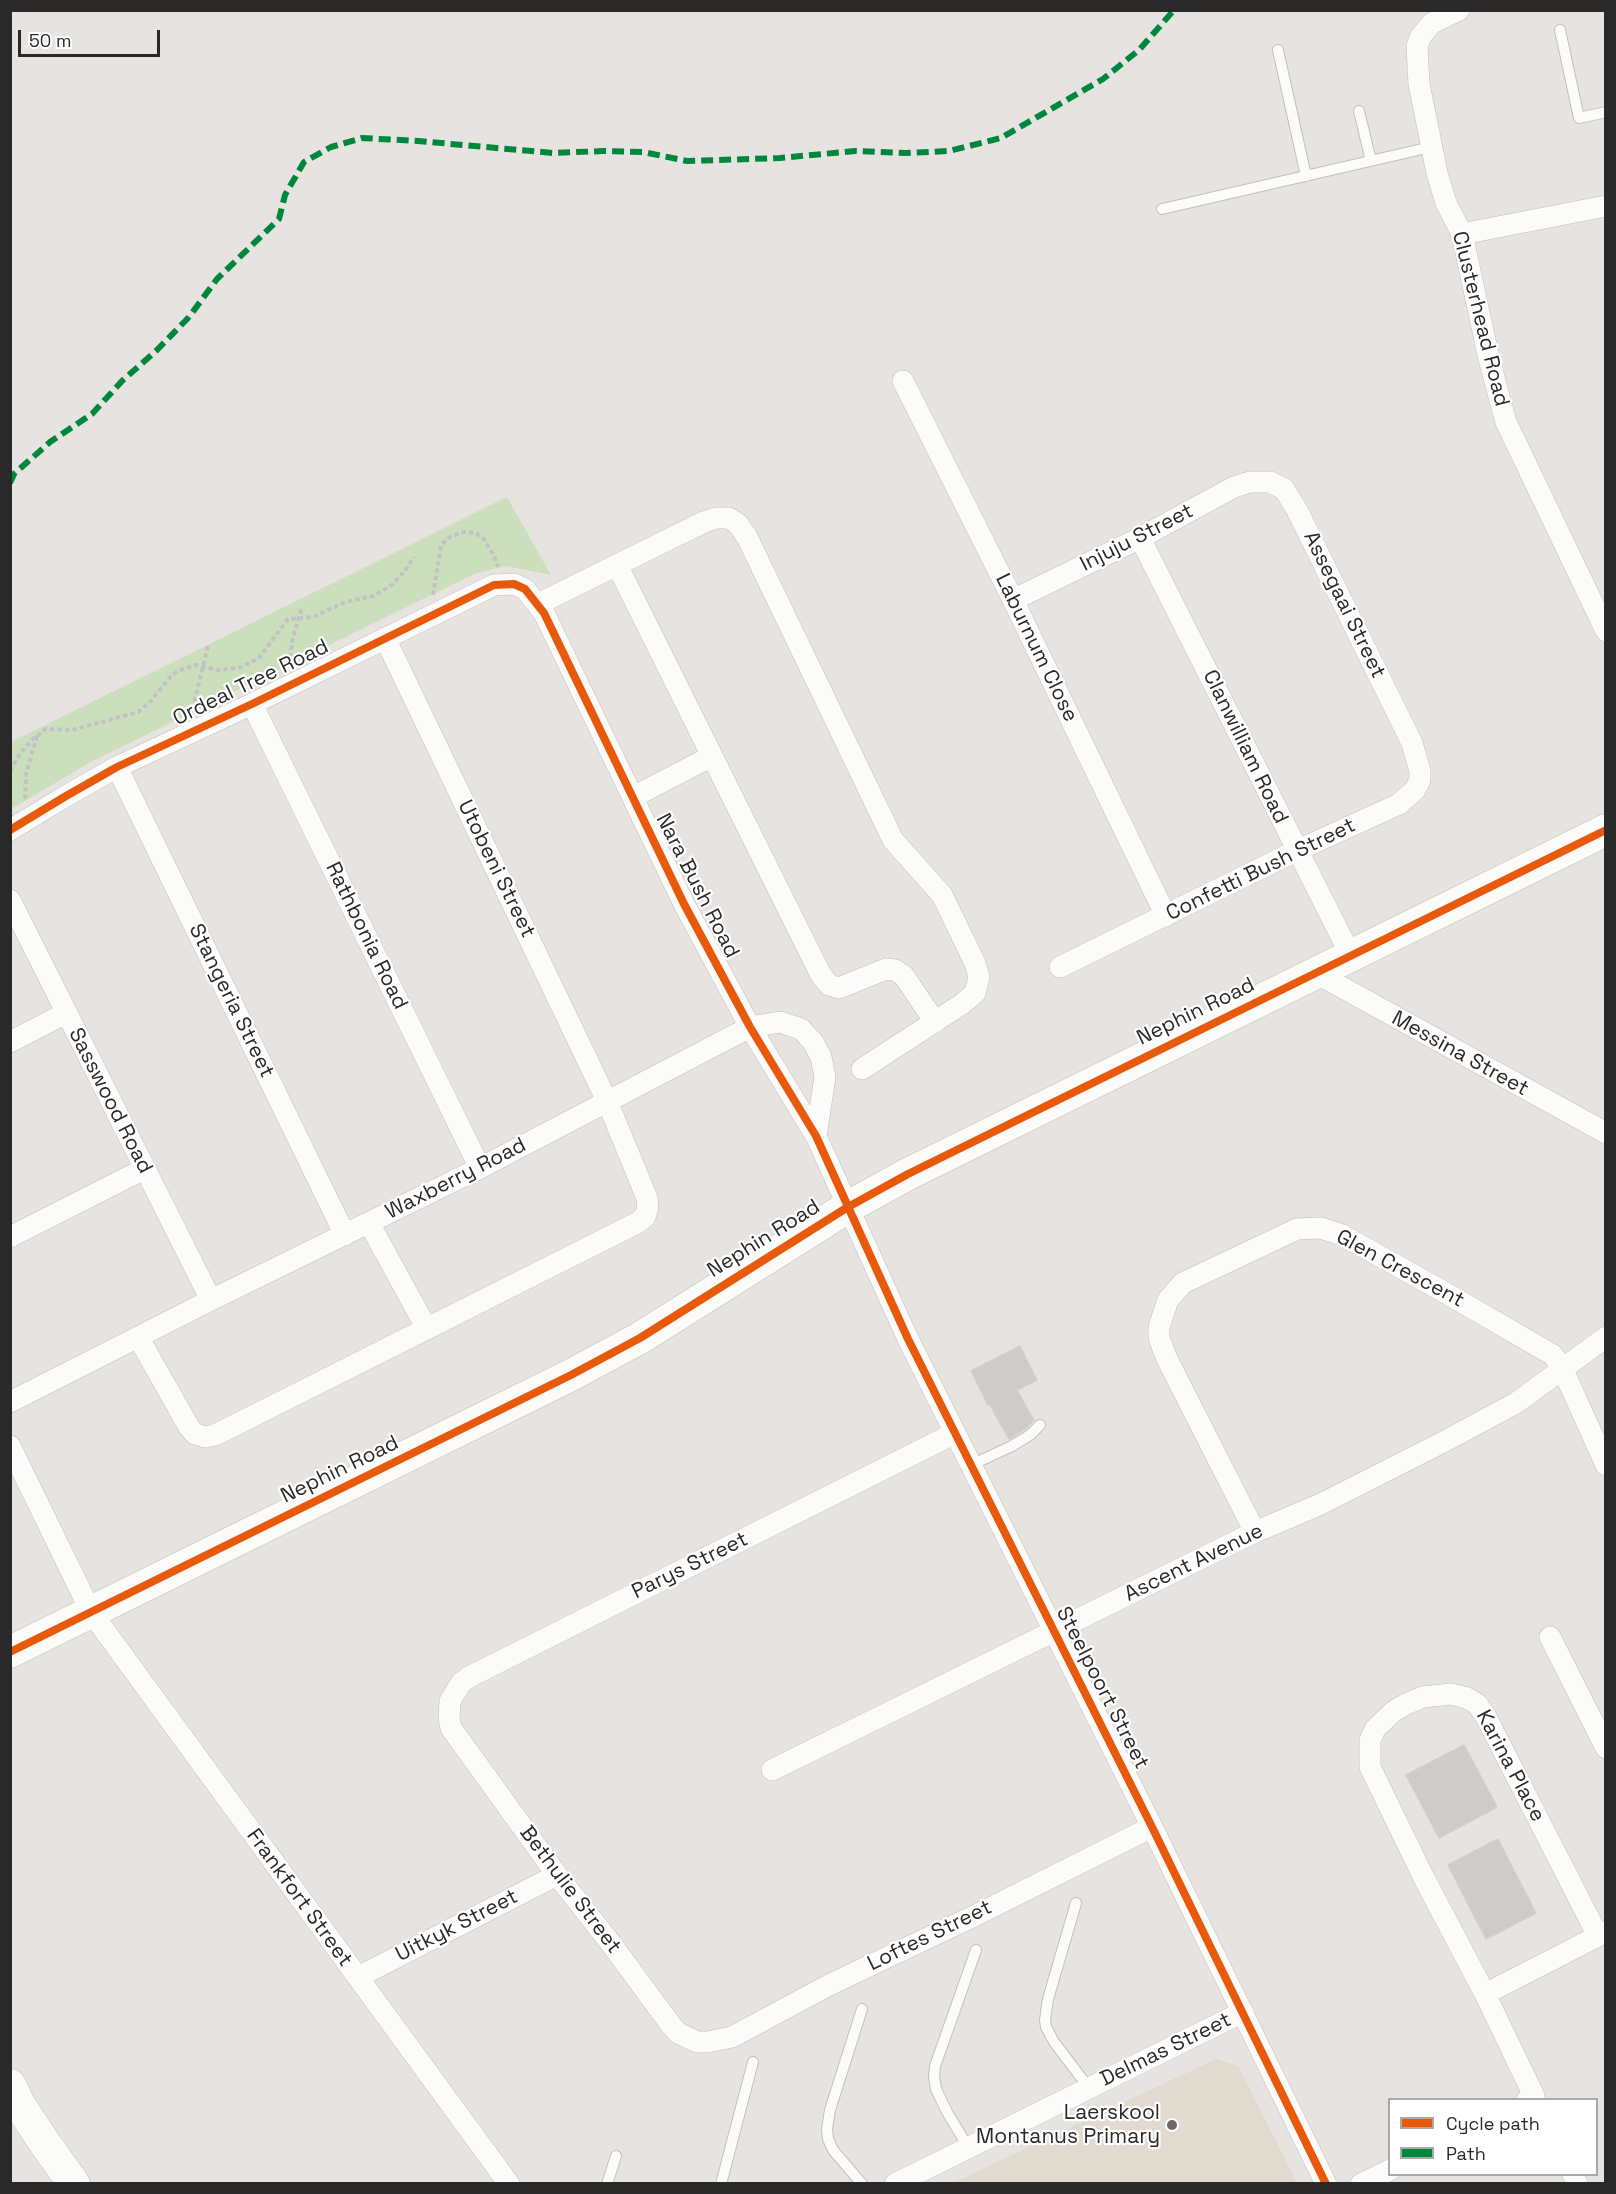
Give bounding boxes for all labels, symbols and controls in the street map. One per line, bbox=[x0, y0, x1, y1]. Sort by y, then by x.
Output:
scale bar bbox=[21, 18, 164, 56]
text: 50 m bbox=[29, 29, 71, 52]
street label: Clusterhead Road bbox=[1446, 229, 1514, 409]
street label: Injuju Street bbox=[1076, 499, 1198, 577]
street label: Assegaai Street bbox=[1298, 528, 1390, 682]
street label: Laburnum Close bbox=[989, 570, 1083, 726]
street label: Ordeal Tree Road bbox=[169, 634, 333, 732]
street label: Clanwilliam Road bbox=[1197, 666, 1293, 828]
street label: Utobeni Street bbox=[452, 796, 540, 942]
street label: Nara Bush Road bbox=[650, 810, 744, 962]
street label: Confetti Bush Street bbox=[1162, 813, 1360, 927]
street label: Rathbonia Road bbox=[319, 858, 413, 1014]
street label: Stangeria Street bbox=[183, 920, 279, 1082]
street label: Nephin Road bbox=[1133, 973, 1259, 1051]
street label: Messina Street bbox=[1387, 1006, 1533, 1102]
street label: Sasswood Road bbox=[62, 1024, 158, 1178]
street label: Waxberry Road bbox=[382, 1133, 530, 1225]
street label: Nephin Road bbox=[703, 1194, 825, 1284]
street label: Glen Crescent bbox=[1332, 1225, 1468, 1313]
street label: Nephin Road bbox=[277, 1431, 403, 1509]
street label: Ascent Avenue bbox=[1121, 1519, 1267, 1607]
street label: Parys Street bbox=[628, 1527, 752, 1605]
street label: Steelpoort Street bbox=[1050, 1603, 1154, 1773]
street label: Karina Place bbox=[1470, 1706, 1550, 1826]
street label: Bethulie Street bbox=[514, 1821, 626, 1959]
street label: Frankfort Street bbox=[241, 1824, 357, 1972]
street label: Uitkyk Street bbox=[392, 1884, 522, 1968]
street label: Loftes Street bbox=[864, 1895, 996, 1977]
street label: Delmas Street bbox=[1097, 2008, 1235, 2092]
legend bbox=[1388, 2098, 1598, 2176]
place label: Laerskool Montanus Primary bbox=[976, 2100, 1160, 2150]
text: Cycle path bbox=[1446, 2112, 1540, 2135]
marker: Laerskool Montanus Primary bbox=[1165, 2118, 1179, 2132]
text: Path bbox=[1446, 2142, 1486, 2165]

